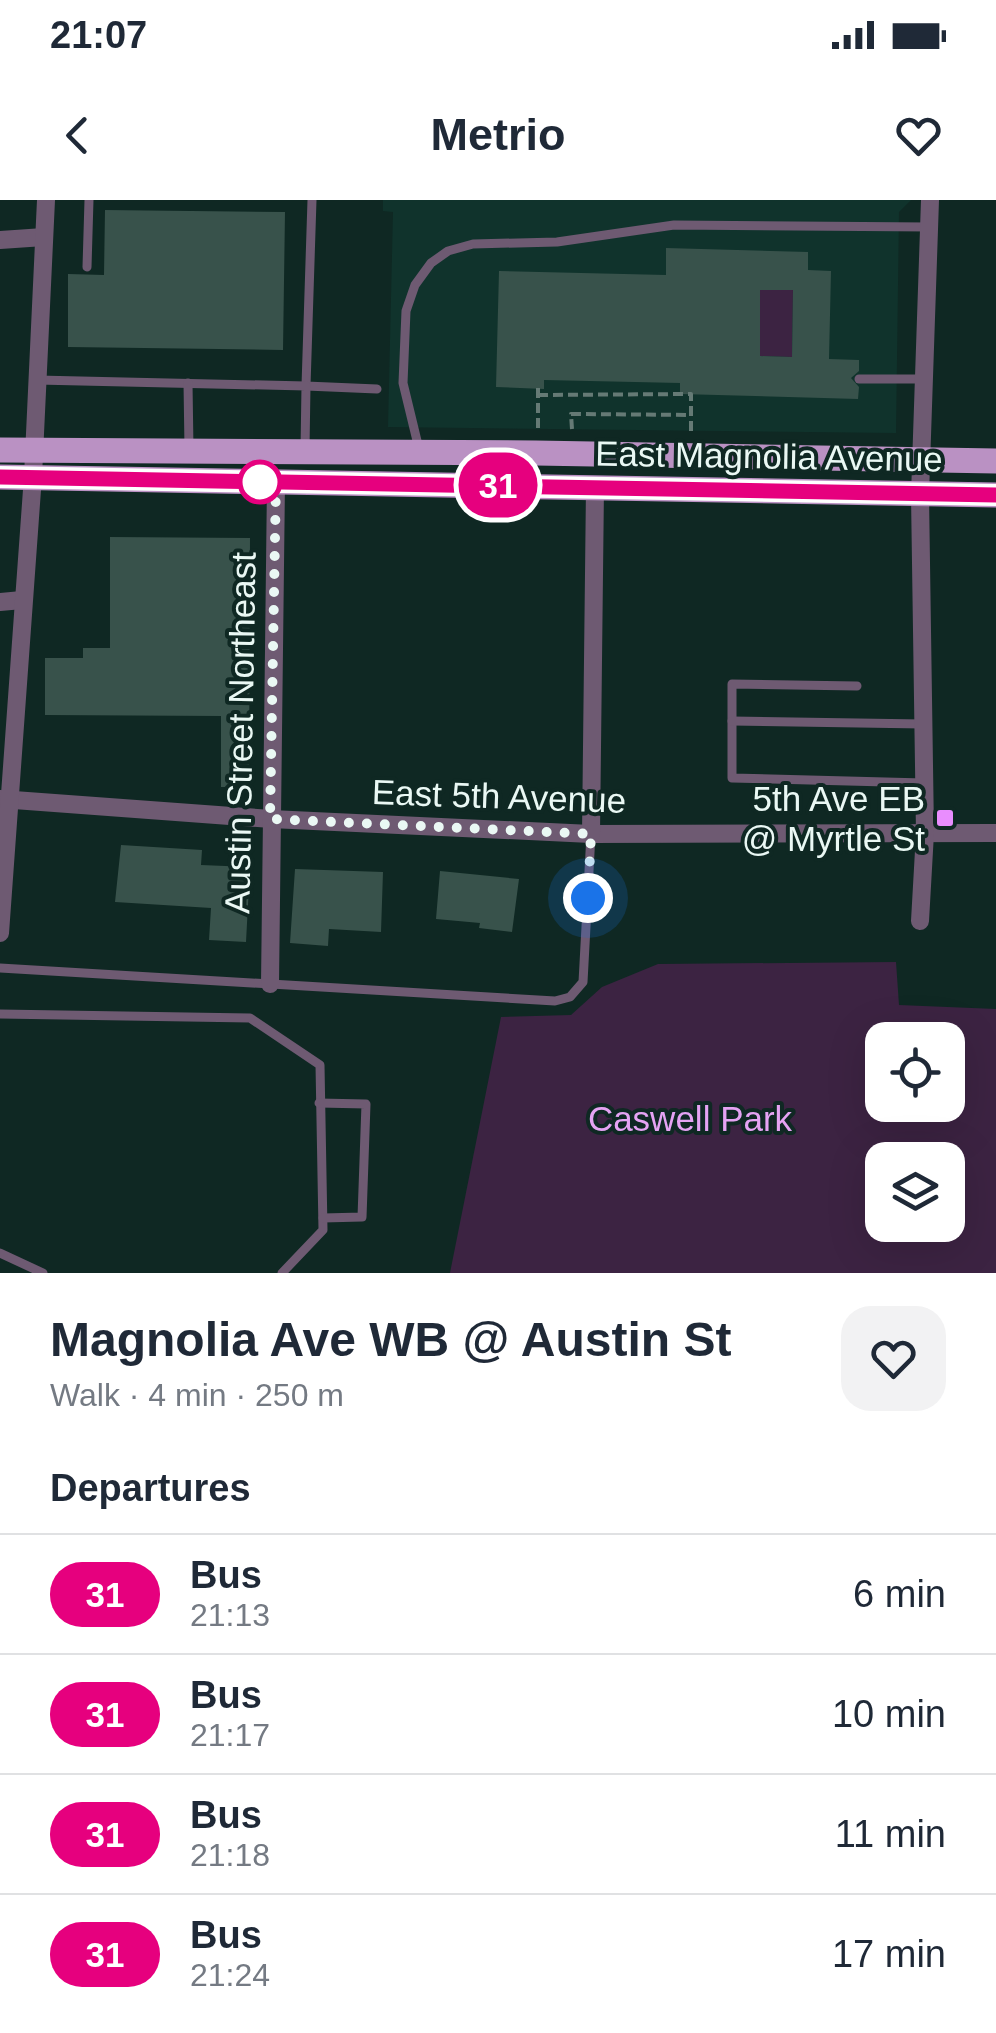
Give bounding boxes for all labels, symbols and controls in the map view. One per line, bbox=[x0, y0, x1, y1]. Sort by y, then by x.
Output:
text: 21:07 bbox=[50, 14, 147, 56]
icon: back bbox=[50, 108, 105, 163]
icon: heart bbox=[891, 108, 946, 163]
text: Metrio bbox=[431, 109, 566, 160]
street label: East Magnolia Avenue bbox=[595, 433, 943, 479]
line badge: 31 bbox=[453, 452, 543, 518]
unlabelled marker bbox=[239, 461, 281, 503]
text: 31 bbox=[479, 466, 517, 505]
street label: Austin Street Northeast bbox=[217, 551, 263, 914]
street label: East 5th Avenue bbox=[371, 772, 627, 820]
place label: 5th Ave EB @ Myrtle St bbox=[742, 779, 925, 858]
marker: 5th Ave EB @ Myrtle St bbox=[934, 807, 956, 829]
your location bbox=[563, 873, 613, 923]
map controls bbox=[865, 1022, 965, 1242]
button: locate bbox=[865, 1022, 965, 1122]
park label: Caswell Park bbox=[588, 1099, 793, 1138]
button: layers bbox=[865, 1142, 965, 1242]
button: heart bbox=[841, 1306, 946, 1411]
text: Magnolia Ave WB @ Austin St bbox=[50, 1313, 732, 1366]
text: Walk · 4 min · 250 m bbox=[50, 1377, 344, 1413]
text: Departures bbox=[50, 1467, 251, 1509]
text: Bus bbox=[190, 1554, 262, 1596]
text: 6 min bbox=[853, 1573, 946, 1615]
text: 31 bbox=[86, 1575, 124, 1614]
text: 21:13 bbox=[190, 1597, 270, 1633]
text: Bus bbox=[190, 1674, 262, 1716]
text: 10 min bbox=[832, 1693, 946, 1735]
text: 31 bbox=[86, 1695, 124, 1734]
text: 21:17 bbox=[190, 1717, 270, 1753]
text: Bus bbox=[190, 1794, 262, 1836]
text: 11 min bbox=[835, 1813, 946, 1855]
text: 31 bbox=[86, 1815, 124, 1854]
text: 21:18 bbox=[190, 1837, 270, 1873]
text: Bus bbox=[190, 1914, 262, 1956]
text: 17 min bbox=[832, 1933, 946, 1975]
text: 31 bbox=[86, 1935, 124, 1974]
text: 21:24 bbox=[190, 1957, 270, 1993]

